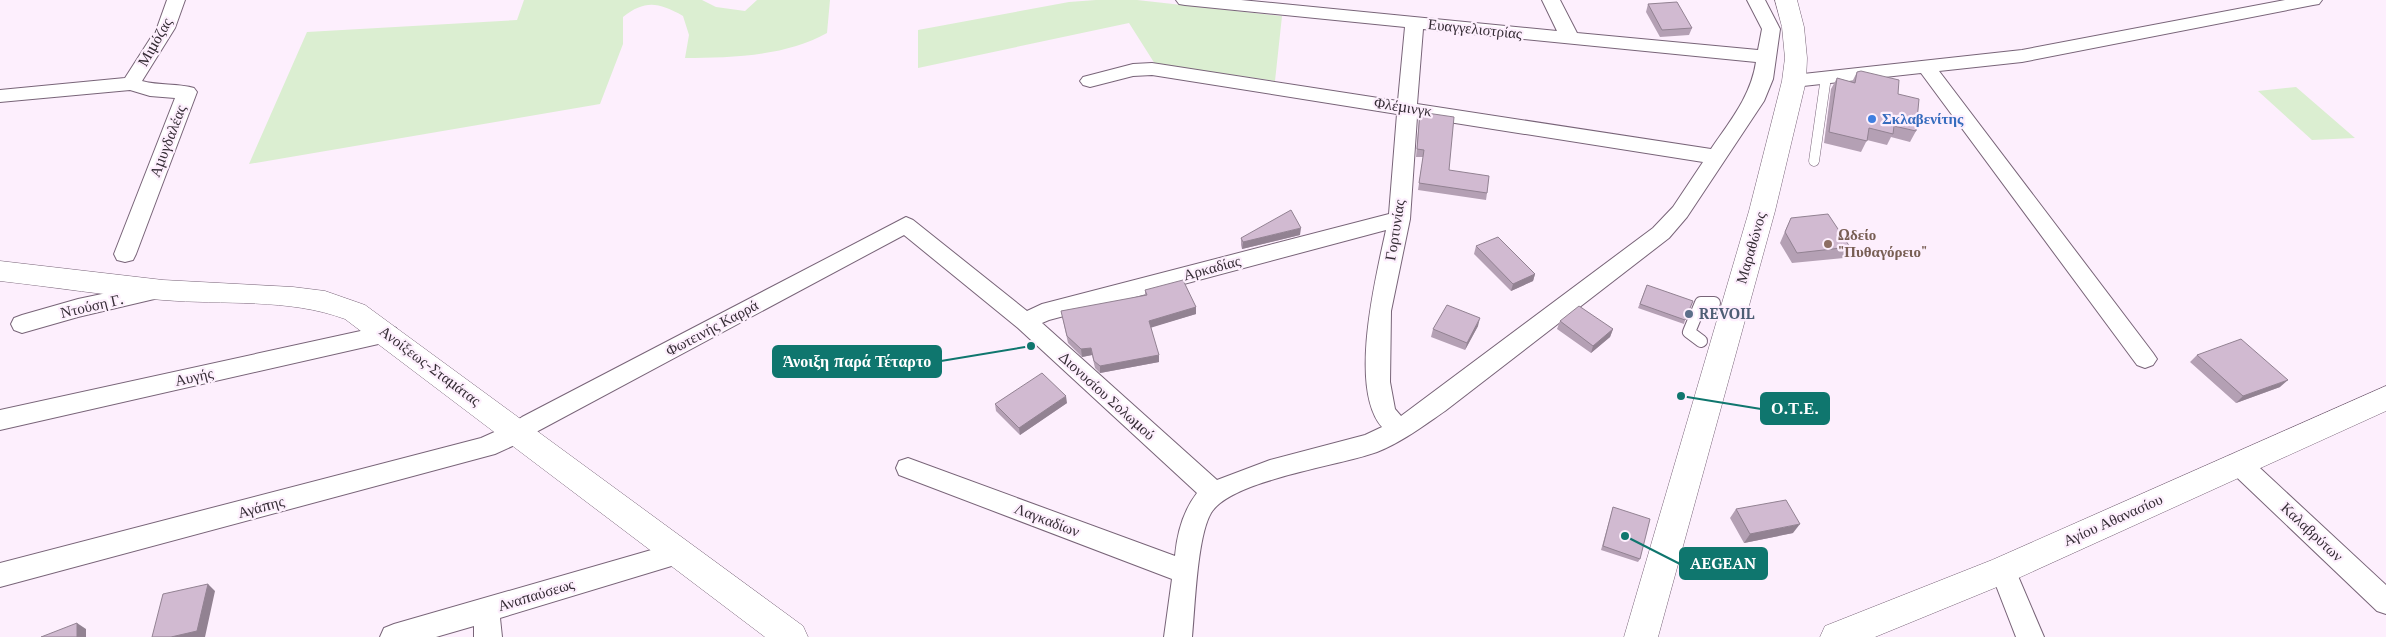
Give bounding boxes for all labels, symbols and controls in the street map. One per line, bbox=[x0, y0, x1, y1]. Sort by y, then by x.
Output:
street label: Ευαγγελιστρίας bbox=[1427, 13, 1523, 43]
street label: Μιμόζας bbox=[132, 14, 176, 69]
street label: Φλέμινγκ bbox=[1373, 92, 1434, 121]
street label: Αμυγδαλέας bbox=[144, 102, 190, 180]
place label: Σκλαβενίτης bbox=[1882, 108, 1964, 128]
marker: Σκλαβενίτης bbox=[1866, 113, 1878, 125]
street label: Γορτυνίας bbox=[1379, 198, 1409, 262]
street label: Μαραθώνος bbox=[1730, 209, 1770, 286]
place label: Ωδείο "Πυθαγόρειο" bbox=[1838, 224, 1927, 261]
marker: Ωδείο "Πυθαγόρειο" bbox=[1822, 238, 1834, 250]
street label: Αρκαδίας bbox=[1181, 250, 1243, 284]
street label: Ντούση Γ. bbox=[58, 288, 125, 322]
street label: Φωτεινής Καρρά bbox=[662, 294, 762, 360]
place label: REVOIL bbox=[1699, 303, 1755, 323]
marker: REVOIL bbox=[1683, 308, 1695, 320]
street label: Ανοίξεως-Σταμάτας bbox=[376, 321, 485, 410]
callout: Άνοιξη παρά Τέταρτο bbox=[773, 346, 941, 377]
street label: Διονυσίου Σολωμού bbox=[1055, 347, 1160, 444]
text: Άνοιξη παρά Τέταρτο bbox=[783, 350, 931, 372]
street label: Αυγής bbox=[173, 362, 215, 390]
callout: Ο.Τ.Ε. bbox=[1761, 393, 1829, 424]
text: Ο.Τ.Ε. bbox=[1771, 397, 1819, 419]
street label: Αγίου Αθανασίου bbox=[2060, 488, 2165, 550]
street label: Αγάπης bbox=[235, 490, 286, 522]
street label: Λαγκαδίων bbox=[1012, 497, 1083, 541]
street label: Καλαβρύτων bbox=[2277, 497, 2348, 565]
callout: AEGEAN bbox=[1680, 548, 1767, 579]
text: AEGEAN bbox=[1690, 552, 1756, 574]
street label: Αναπαύσεως bbox=[495, 573, 576, 615]

